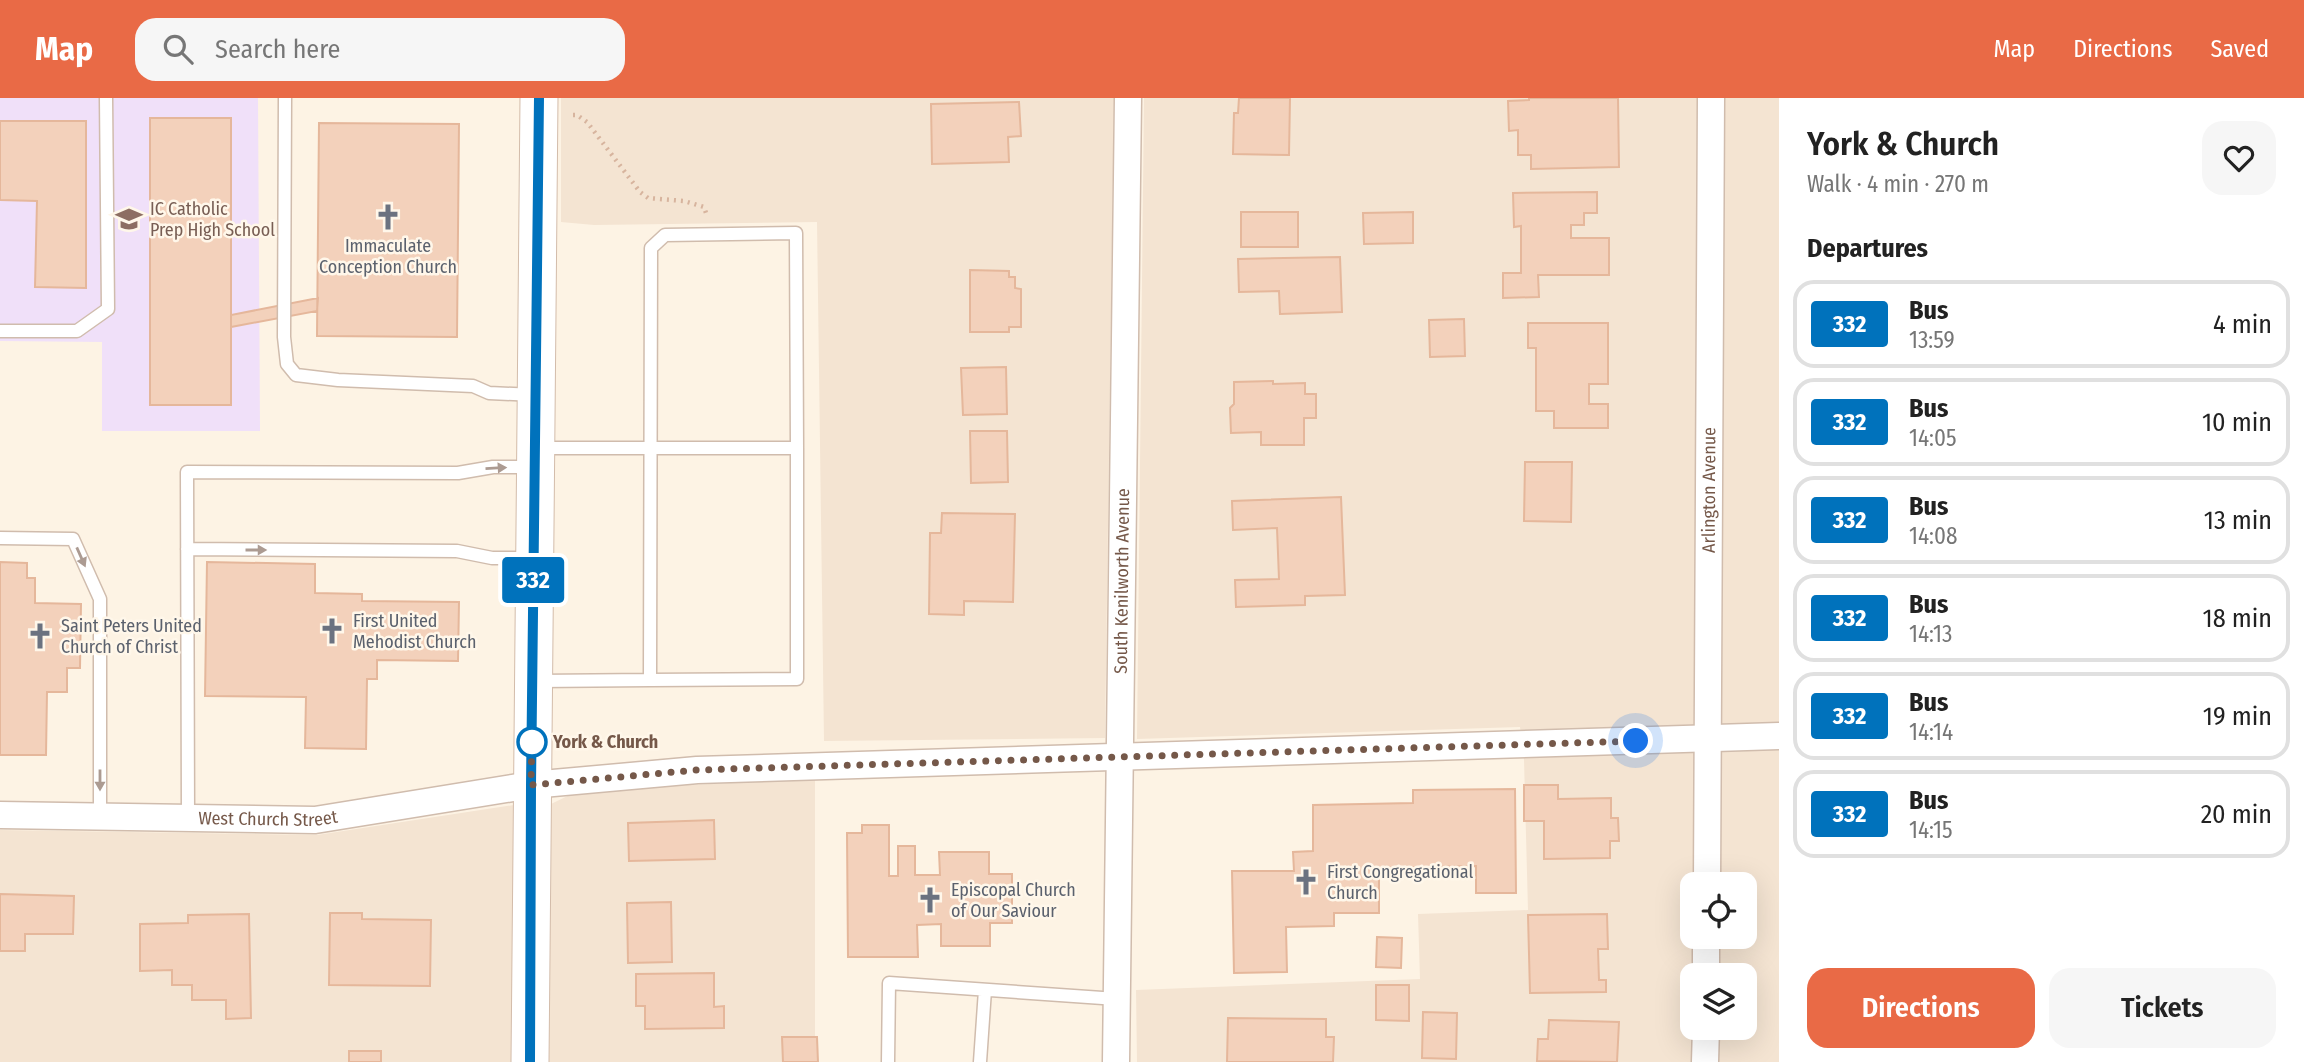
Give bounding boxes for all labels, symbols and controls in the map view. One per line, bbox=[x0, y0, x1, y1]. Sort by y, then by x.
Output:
search box bbox=[135, 18, 625, 81]
text: Map bbox=[35, 29, 93, 69]
icon: search bbox=[159, 30, 197, 68]
text: Search here bbox=[215, 34, 340, 65]
text: Map bbox=[1994, 35, 2035, 63]
text: Directions bbox=[2073, 35, 2172, 63]
text: Saved bbox=[2210, 35, 2269, 63]
button: heart bbox=[2202, 121, 2276, 195]
text: York & Church bbox=[1807, 124, 1999, 164]
text: Walk · 4 min · 270 m bbox=[1807, 170, 1989, 198]
place label: IC Catholic Prep High School bbox=[150, 198, 275, 241]
church icon: Immaculate Conception Church bbox=[373, 202, 403, 232]
school or university icon: IC Catholic Prep High School bbox=[114, 204, 144, 234]
text: Departures bbox=[1807, 233, 1928, 264]
place label: Immaculate Conception Church bbox=[319, 235, 457, 278]
text: Bus bbox=[1909, 295, 1948, 326]
text: 4 min bbox=[2213, 309, 2272, 340]
text: 332 bbox=[1833, 310, 1866, 338]
text: 13:59 bbox=[1909, 326, 1955, 354]
text: Bus bbox=[1909, 393, 1948, 424]
text: 10 min bbox=[2202, 407, 2272, 438]
text: 332 bbox=[1833, 408, 1866, 436]
text: 14:05 bbox=[1909, 424, 1957, 452]
street label: Arlington Avenue bbox=[1698, 427, 1720, 553]
one-way arrow bbox=[485, 462, 507, 473]
street label: South Kenilworth Avenue bbox=[1110, 488, 1134, 674]
text: Bus bbox=[1909, 491, 1948, 522]
text: 13 min bbox=[2204, 505, 2272, 536]
text: 332 bbox=[1833, 506, 1866, 534]
text: 14:08 bbox=[1909, 522, 1957, 550]
one-way arrow bbox=[245, 544, 267, 556]
one-way arrow bbox=[76, 546, 87, 567]
line badge: 332 bbox=[493, 557, 573, 603]
text: 332 bbox=[516, 566, 550, 594]
text: Bus bbox=[1909, 589, 1948, 620]
text: 18 min bbox=[2203, 603, 2272, 634]
text: 332 bbox=[1833, 604, 1866, 632]
place label: First United Mehodist Church bbox=[353, 610, 476, 653]
place label: Saint Peters United Church of Christ bbox=[61, 615, 202, 658]
church icon: First United Mehodist Church bbox=[317, 616, 347, 646]
text: 14:13 bbox=[1909, 620, 1952, 648]
church icon: Saint Peters United Church of Christ bbox=[25, 621, 55, 651]
text: Bus bbox=[1909, 687, 1948, 718]
text: 19 min bbox=[2203, 701, 2272, 732]
text: 332 bbox=[1833, 702, 1866, 730]
text: 14:14 bbox=[1909, 718, 1953, 746]
your location bbox=[1618, 723, 1653, 758]
marker: York & Church bbox=[517, 727, 547, 757]
place label: York & Church bbox=[552, 731, 658, 753]
one-way arrow bbox=[94, 769, 106, 791]
text: Bus bbox=[1909, 785, 1948, 816]
text: 20 min bbox=[2201, 799, 2272, 830]
text: 332 bbox=[1833, 800, 1866, 828]
street label: West Church Street bbox=[198, 805, 339, 831]
text: 14:15 bbox=[1909, 816, 1953, 844]
place label: First Congregational Church bbox=[1327, 861, 1473, 904]
church icon: First Congregational Church bbox=[1291, 867, 1321, 897]
map controls bbox=[1680, 872, 1757, 1040]
button: locate bbox=[1680, 872, 1757, 949]
place label: Episcopal Church of Our Saviour bbox=[951, 879, 1076, 922]
church icon: Episcopal Church of Our Saviour bbox=[915, 885, 945, 915]
button: layers bbox=[1680, 963, 1757, 1040]
button: Directions bbox=[1807, 968, 2035, 1048]
button: Tickets bbox=[2049, 968, 2276, 1048]

